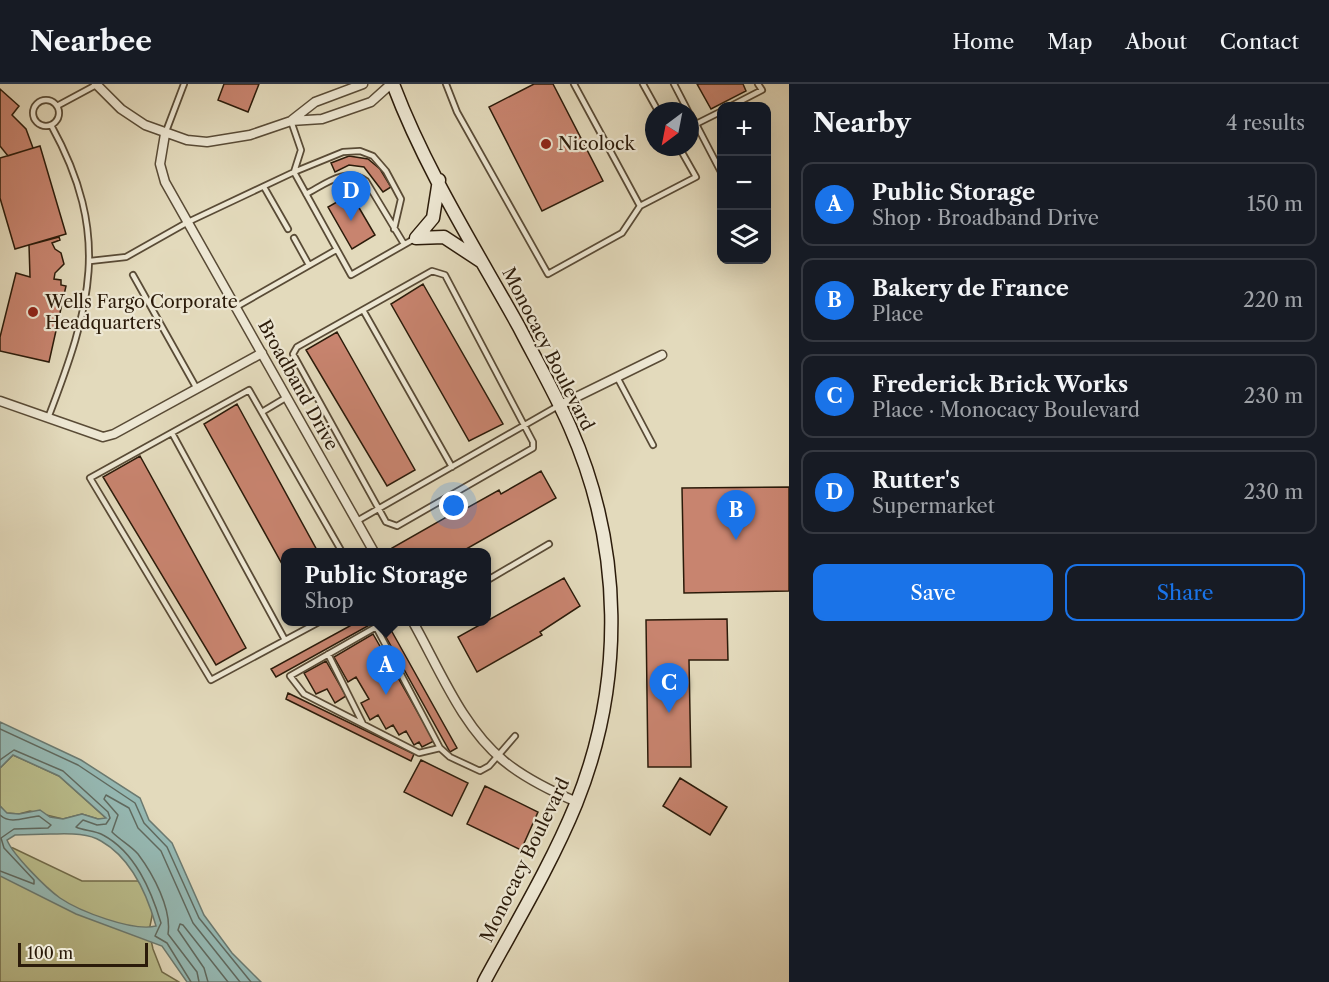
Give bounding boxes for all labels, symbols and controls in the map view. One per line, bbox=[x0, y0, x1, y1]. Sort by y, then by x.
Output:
text: Nearbee bbox=[30, 24, 152, 58]
text: Home bbox=[953, 29, 1014, 54]
text: Map bbox=[1047, 29, 1092, 54]
text: About bbox=[1125, 29, 1187, 54]
text: Contact bbox=[1220, 29, 1299, 54]
north arrow bbox=[645, 102, 699, 156]
map controls bbox=[717, 102, 771, 264]
button: + bbox=[717, 102, 771, 156]
text: Nearby bbox=[813, 107, 911, 139]
text: 4 results bbox=[1226, 111, 1305, 135]
place label: Nicolock bbox=[558, 133, 637, 155]
marker: Nicolock bbox=[539, 137, 553, 151]
button: − bbox=[717, 156, 771, 210]
pin: D bbox=[332, 172, 370, 221]
text: Public Storage bbox=[872, 179, 1035, 206]
text: A bbox=[827, 192, 842, 216]
text: 150 m bbox=[1247, 192, 1303, 216]
text: Shop · Broadband Drive bbox=[872, 206, 1099, 230]
button: layers bbox=[717, 210, 771, 264]
street label: Monocacy Boulevard bbox=[497, 264, 599, 434]
text: Bakery de France bbox=[872, 275, 1069, 302]
text: B bbox=[827, 288, 842, 312]
text: 220 m bbox=[1243, 288, 1303, 312]
place label: Wells Fargo Corporate Headquarters bbox=[44, 291, 238, 334]
text: Place bbox=[872, 302, 923, 326]
marker: Wells Fargo Corporate Headquarters bbox=[26, 305, 40, 319]
street label: Broadband Drive bbox=[253, 316, 343, 454]
text: Frederick Brick Works bbox=[872, 371, 1128, 398]
text: C bbox=[826, 384, 843, 408]
text: 230 m bbox=[1244, 384, 1303, 408]
text: Place · Monocacy Boulevard bbox=[872, 398, 1140, 422]
text: Rutter's bbox=[872, 467, 960, 494]
text: D bbox=[826, 480, 843, 504]
text: 230 m bbox=[1244, 480, 1303, 504]
pin: B bbox=[716, 490, 756, 540]
your location bbox=[439, 491, 468, 520]
text: Supermarket bbox=[872, 494, 995, 518]
popup bbox=[281, 548, 491, 626]
text: Public Storage bbox=[304, 562, 468, 589]
button: Save bbox=[813, 564, 1053, 621]
button: Share bbox=[1065, 564, 1305, 621]
text: Shop bbox=[304, 589, 354, 613]
pin: A bbox=[366, 646, 406, 695]
pin: C bbox=[650, 664, 688, 713]
street label: Monocacy Boulevard bbox=[476, 774, 574, 946]
scale bar bbox=[18, 940, 148, 968]
text: 100 m bbox=[27, 943, 73, 963]

